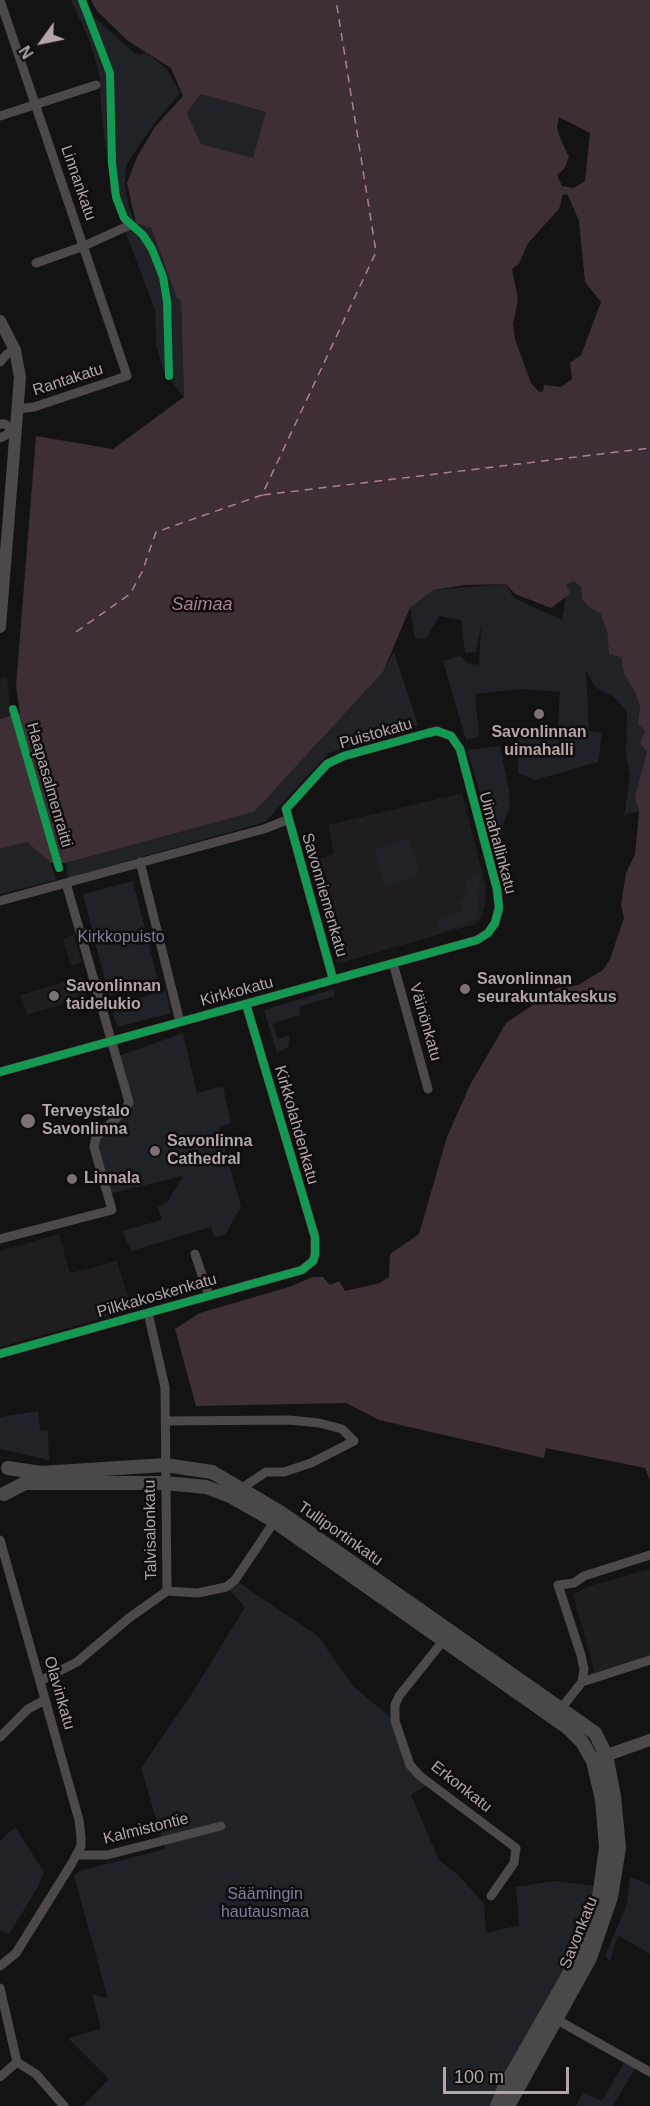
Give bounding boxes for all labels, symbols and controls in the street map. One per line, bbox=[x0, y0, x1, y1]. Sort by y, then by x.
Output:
north arrow bbox=[12, 12, 72, 72]
text: N bbox=[16, 43, 37, 62]
street label: Linnankatu bbox=[56, 143, 100, 223]
street label: Rantakatu bbox=[30, 360, 106, 400]
water label: Saimaa bbox=[171, 594, 233, 616]
marker: Savonlinnan uimahalli bbox=[532, 707, 546, 721]
street label: Puistokatu bbox=[337, 714, 415, 754]
street label: Haapasalmenraitti bbox=[22, 720, 76, 850]
place label: Savonlinnan uimahalli bbox=[491, 723, 587, 761]
street label: Uimahallinkatu bbox=[474, 790, 520, 896]
street label: Savonniemenkatu bbox=[297, 831, 351, 959]
park label: Kirkkopuisto bbox=[77, 928, 165, 948]
place label: Savonlinnan seurakuntakeskus bbox=[477, 970, 617, 1008]
street label: Kirkkokatu bbox=[198, 973, 276, 1011]
place label: Savonlinnan taidelukio bbox=[66, 977, 161, 1015]
street label: Väinönkatu bbox=[405, 981, 445, 1063]
marker: Savonlinnan seurakuntakeskus bbox=[458, 982, 472, 996]
marker: Savonlinnan taidelukio bbox=[47, 989, 61, 1003]
street label: Kirkkolahdenkatu bbox=[270, 1063, 322, 1187]
place label: Terveystalo Savonlinna bbox=[42, 1102, 130, 1140]
marker: Terveystalo Savonlinna bbox=[19, 1112, 37, 1130]
place label: Savonlinna Cathedral bbox=[167, 1132, 252, 1170]
marker: Savonlinna Cathedral bbox=[148, 1144, 162, 1158]
place label: Linnala bbox=[84, 1169, 140, 1189]
marker: Linnala bbox=[65, 1172, 79, 1186]
street label: Pilkkakoskenkatu bbox=[95, 1270, 219, 1322]
street label: Talvisalonkatu bbox=[141, 1480, 161, 1580]
street label: Tulliportinkatu bbox=[294, 1498, 386, 1570]
street label: Olavinkatu bbox=[39, 1654, 79, 1732]
street label: Erkonkatu bbox=[427, 1757, 495, 1817]
street label: Kalmistontie bbox=[101, 1809, 191, 1849]
park label: Säämingin hautausmaa bbox=[221, 1885, 309, 1923]
street label: Savonkatu bbox=[556, 1894, 602, 1972]
scale bar bbox=[446, 2055, 572, 2093]
text: 100 m bbox=[454, 2067, 504, 2087]

